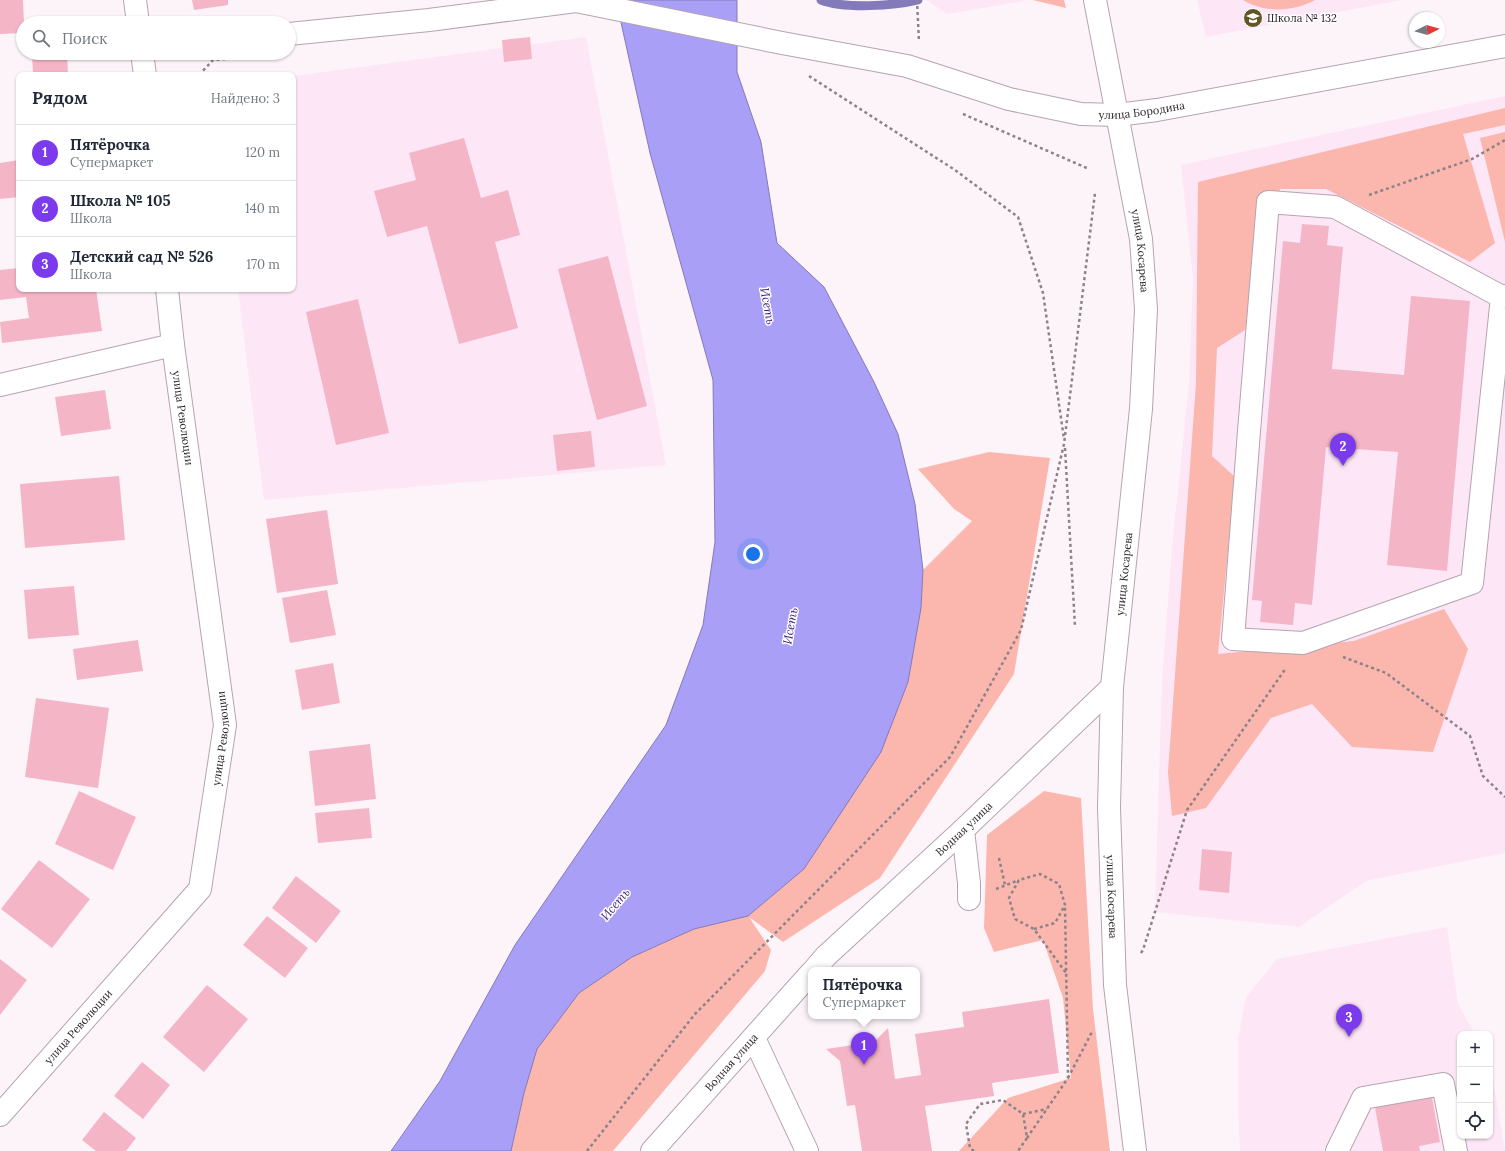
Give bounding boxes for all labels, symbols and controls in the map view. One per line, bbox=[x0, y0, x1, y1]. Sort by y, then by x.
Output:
school or university icon: Школа № 132 bbox=[1242, 7, 1264, 29]
place label: Школа № 132 bbox=[1267, 11, 1337, 25]
north arrow bbox=[1409, 12, 1445, 48]
search box bbox=[16, 16, 296, 60]
icon: search bbox=[30, 27, 52, 49]
text: Поиск bbox=[62, 29, 107, 48]
text: Рядом bbox=[32, 87, 88, 109]
text: Найдено: 3 bbox=[211, 90, 280, 107]
street label: улица Бородина bbox=[1098, 98, 1186, 122]
text: Пятёрочка bbox=[70, 135, 150, 154]
text: 1 bbox=[42, 144, 48, 161]
text: 120 m bbox=[245, 144, 280, 161]
text: Супермаркет bbox=[70, 154, 153, 171]
text: Школа № 105 bbox=[70, 191, 171, 210]
text: 2 bbox=[42, 200, 48, 217]
text: 140 m bbox=[245, 200, 280, 217]
street label: улица Косарева bbox=[1128, 208, 1152, 293]
text: Школа bbox=[70, 210, 112, 227]
text: Детcкий сад № 526 bbox=[70, 247, 213, 266]
text: 3 bbox=[41, 256, 49, 273]
text: 170 m bbox=[246, 256, 280, 273]
text: Школа bbox=[70, 266, 112, 283]
water label: Исеть bbox=[757, 286, 779, 326]
street label: улица Революции bbox=[169, 370, 197, 466]
pin: 2 bbox=[1330, 433, 1356, 466]
street label: улица Косарева bbox=[1113, 531, 1135, 616]
your location bbox=[743, 544, 763, 564]
water label: Исеть bbox=[779, 606, 801, 646]
street label: улица Революции bbox=[209, 690, 232, 787]
street label: Водная улица bbox=[932, 799, 995, 859]
street label: улица Косарева bbox=[1104, 855, 1120, 939]
water label: Исеть bbox=[597, 885, 633, 923]
popup bbox=[808, 967, 920, 1019]
text: Пятёрочка bbox=[822, 975, 902, 994]
street label: улица Революции bbox=[41, 986, 115, 1067]
text: Супермаркет bbox=[822, 994, 906, 1011]
pin: 3 bbox=[1336, 1004, 1362, 1037]
street label: Водная улица bbox=[702, 1030, 761, 1094]
map controls bbox=[1457, 1031, 1493, 1139]
button: + bbox=[1457, 1031, 1493, 1067]
pin: 1 bbox=[851, 1032, 877, 1065]
button: − bbox=[1457, 1067, 1493, 1103]
button: locate bbox=[1457, 1103, 1493, 1139]

